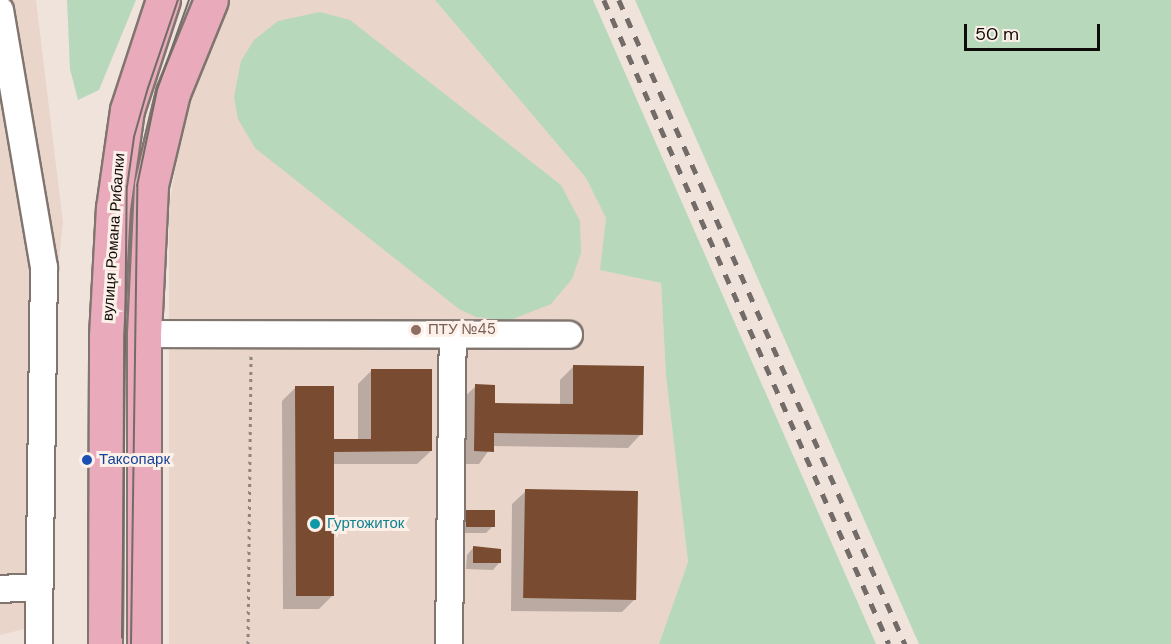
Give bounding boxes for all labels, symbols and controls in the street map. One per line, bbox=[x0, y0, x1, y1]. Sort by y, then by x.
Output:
scale bar bbox=[967, 12, 1104, 50]
text: 50 m bbox=[975, 22, 1019, 46]
street label: вулиця Романа Рибалки bbox=[99, 152, 129, 322]
place label: ПТУ №45 bbox=[428, 321, 496, 339]
marker: ПТУ №45 bbox=[409, 323, 423, 337]
place label: Таксопарк bbox=[99, 451, 170, 469]
marker: Таксопарк bbox=[80, 453, 94, 467]
place label: Гуртожиток bbox=[327, 515, 404, 533]
marker: Гуртожиток bbox=[308, 517, 322, 531]

